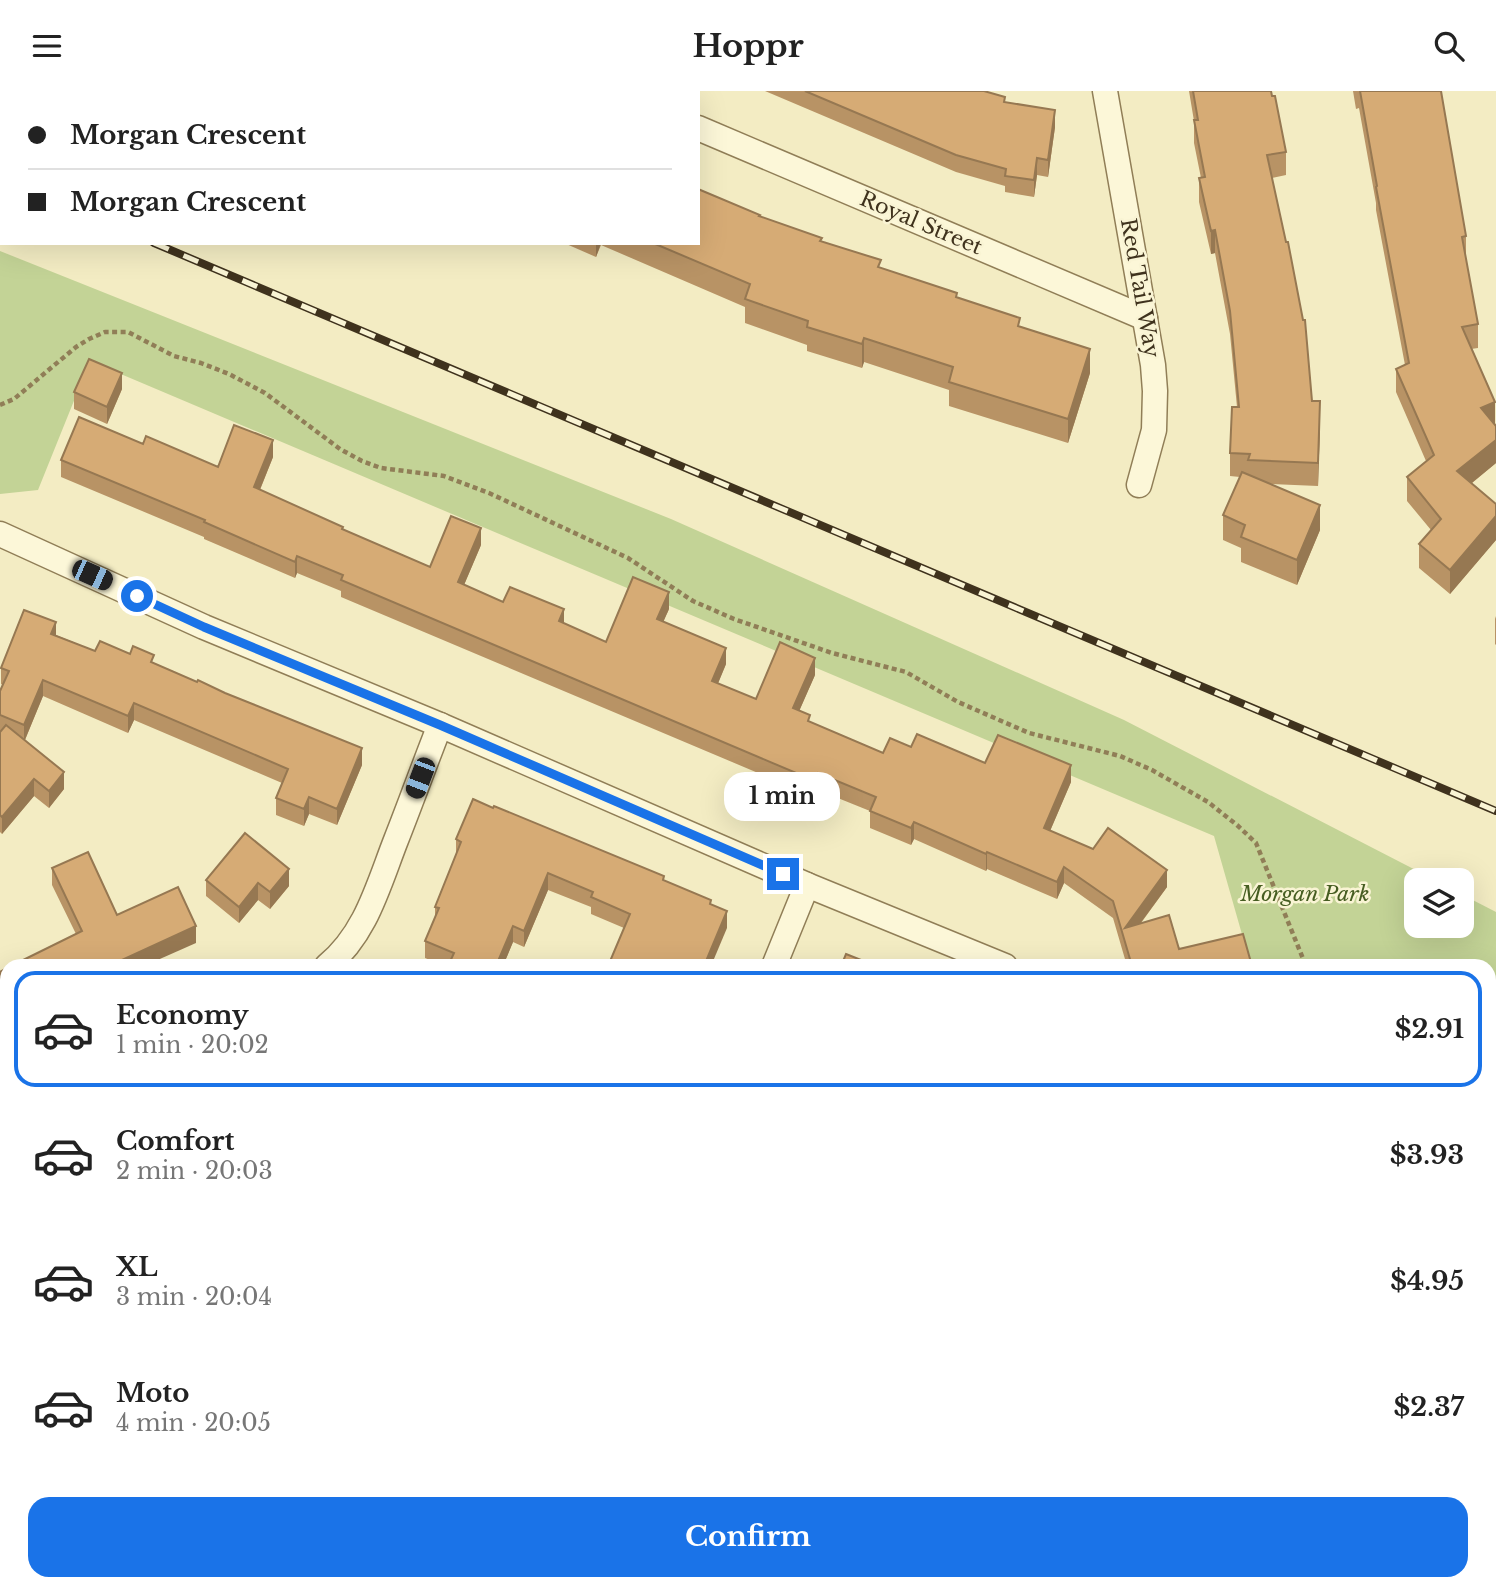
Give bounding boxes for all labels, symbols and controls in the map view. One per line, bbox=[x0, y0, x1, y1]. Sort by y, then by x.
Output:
text: Hoppr bbox=[692, 26, 804, 66]
icon: menu bbox=[28, 27, 66, 65]
icon: search bbox=[1430, 27, 1468, 65]
text: Morgan Crescent bbox=[70, 119, 306, 151]
text: Morgan Crescent bbox=[70, 186, 306, 218]
street label: Royal Street bbox=[856, 186, 986, 260]
street label: Red Tail Way bbox=[1115, 216, 1165, 360]
car bbox=[69, 557, 116, 593]
route start bbox=[121, 580, 153, 612]
car bbox=[403, 755, 438, 801]
callout: 1 min bbox=[725, 773, 841, 821]
text: 1 min bbox=[749, 782, 815, 810]
route end bbox=[767, 858, 799, 890]
map controls bbox=[1404, 868, 1474, 938]
button: layers bbox=[1404, 868, 1474, 938]
park label: Morgan Park bbox=[1240, 881, 1369, 907]
icon: car bbox=[32, 998, 95, 1061]
text: Economy bbox=[116, 999, 249, 1031]
text: $2.91 bbox=[1395, 1013, 1464, 1045]
text: 1 min · 20:02 bbox=[116, 1031, 269, 1059]
icon: car bbox=[32, 1124, 95, 1187]
text: Comfort bbox=[116, 1125, 234, 1157]
text: $3.93 bbox=[1390, 1139, 1464, 1171]
text: 2 min · 20:03 bbox=[116, 1157, 273, 1185]
icon: car bbox=[32, 1250, 95, 1313]
text: XL bbox=[116, 1251, 158, 1283]
text: $4.95 bbox=[1390, 1265, 1464, 1297]
text: 3 min · 20:04 bbox=[116, 1283, 272, 1311]
icon: car bbox=[32, 1376, 95, 1439]
text: Moto bbox=[116, 1377, 189, 1409]
text: $2.37 bbox=[1394, 1391, 1464, 1423]
text: 4 min · 20:05 bbox=[116, 1409, 271, 1437]
button: Confirm bbox=[28, 1497, 1468, 1577]

